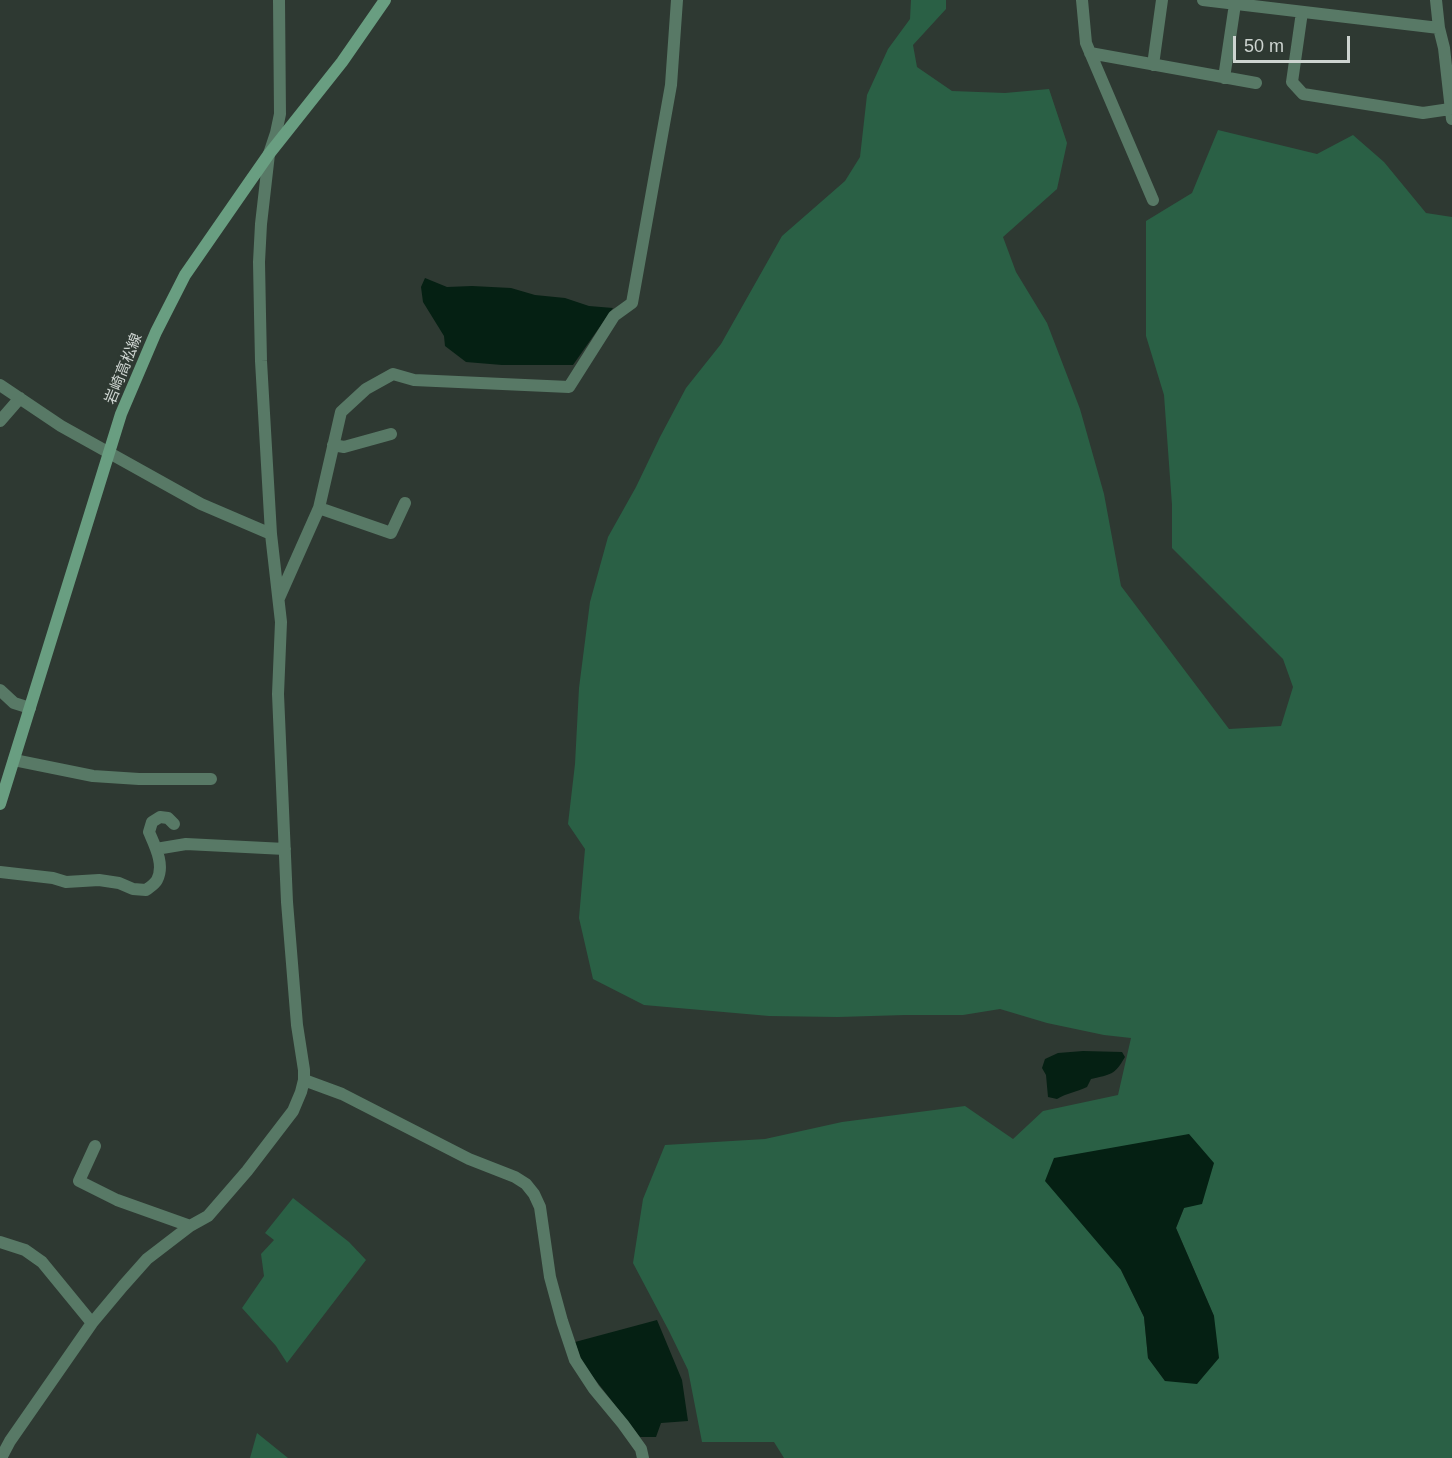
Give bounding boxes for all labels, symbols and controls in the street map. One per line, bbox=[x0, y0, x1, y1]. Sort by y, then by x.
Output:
scale bar bbox=[1236, 24, 1353, 62]
text: 50 m bbox=[1244, 36, 1284, 56]
street label: 岩崎高松線 bbox=[102, 331, 146, 407]

